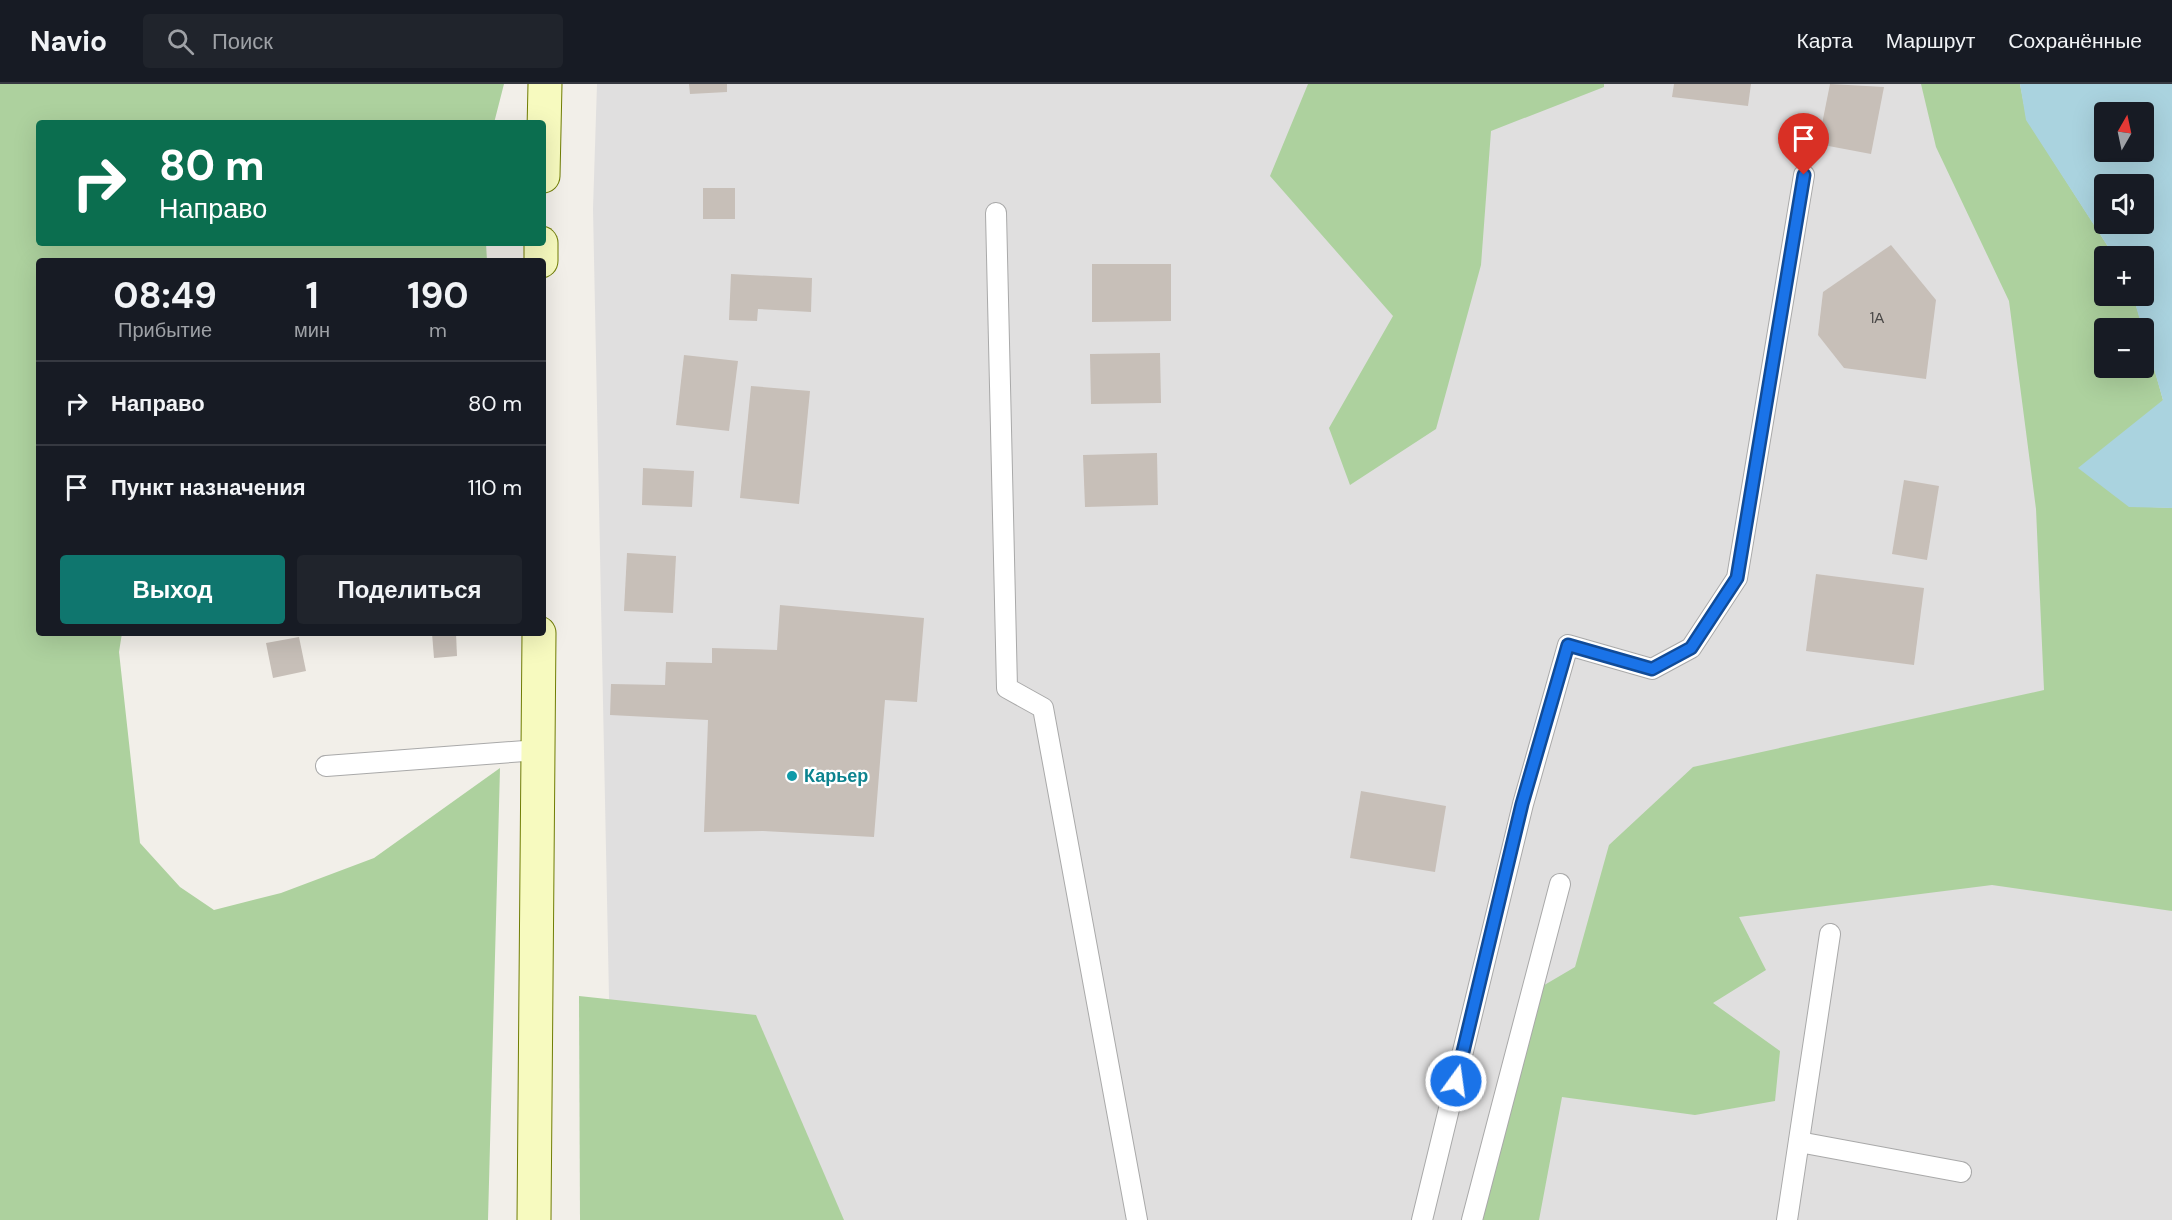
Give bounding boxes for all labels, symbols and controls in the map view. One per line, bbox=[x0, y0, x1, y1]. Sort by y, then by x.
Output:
search box bbox=[143, 14, 563, 68]
text: Navio bbox=[30, 23, 107, 60]
icon: search bbox=[164, 25, 197, 58]
text: Поиск bbox=[212, 27, 273, 56]
text: Карта bbox=[1797, 27, 1853, 55]
text: Маршрут bbox=[1886, 27, 1975, 55]
text: Сохранённые bbox=[2008, 27, 2142, 55]
north arrow bbox=[2094, 102, 2154, 162]
map controls bbox=[2094, 102, 2154, 378]
pin bbox=[1778, 113, 1829, 175]
icon: arrive bbox=[1787, 122, 1820, 155]
text: 80 m bbox=[159, 138, 265, 193]
icon: right bbox=[60, 144, 138, 222]
button: sound bbox=[2094, 174, 2154, 234]
text: Направо bbox=[159, 191, 267, 226]
button: + bbox=[2094, 246, 2154, 306]
text: 08:49 bbox=[113, 272, 217, 319]
text: 1 bbox=[306, 272, 319, 319]
text: 190 bbox=[407, 272, 469, 319]
house number: 1А bbox=[1870, 308, 1884, 328]
text: Прибытие bbox=[118, 317, 212, 343]
text: мин bbox=[294, 317, 330, 343]
text: m bbox=[429, 317, 447, 343]
button: − bbox=[2094, 318, 2154, 378]
icon: right bbox=[60, 387, 93, 420]
text: Направо bbox=[111, 389, 205, 418]
text: 80 m bbox=[468, 389, 522, 418]
icon: arrive bbox=[60, 471, 93, 504]
text: Пункт назначения bbox=[111, 473, 306, 502]
text: 110 m bbox=[468, 473, 522, 502]
button: Выход bbox=[60, 555, 285, 624]
button: Поделиться bbox=[297, 555, 522, 624]
place label: Карьер bbox=[804, 764, 868, 788]
marker: Карьер bbox=[785, 769, 799, 783]
position arrow bbox=[1424, 1049, 1488, 1113]

